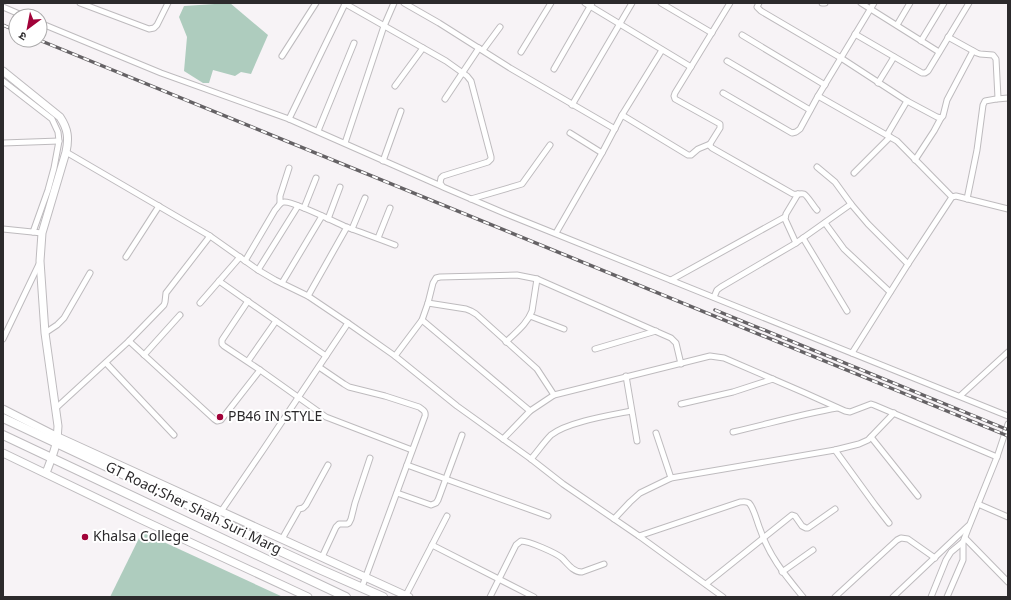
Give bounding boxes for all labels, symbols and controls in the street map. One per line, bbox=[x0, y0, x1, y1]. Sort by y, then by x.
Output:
north arrow bbox=[8, 8, 48, 48]
text: उ bbox=[16, 28, 30, 43]
place label: PB46 IN STYLE bbox=[228, 408, 322, 427]
marker: PB46 IN STYLE bbox=[215, 412, 225, 422]
street label: GT Road;Sher Shah Suri Marg bbox=[102, 458, 284, 560]
place label: Khalsa College bbox=[93, 528, 189, 547]
marker: Khalsa College bbox=[80, 532, 90, 542]

